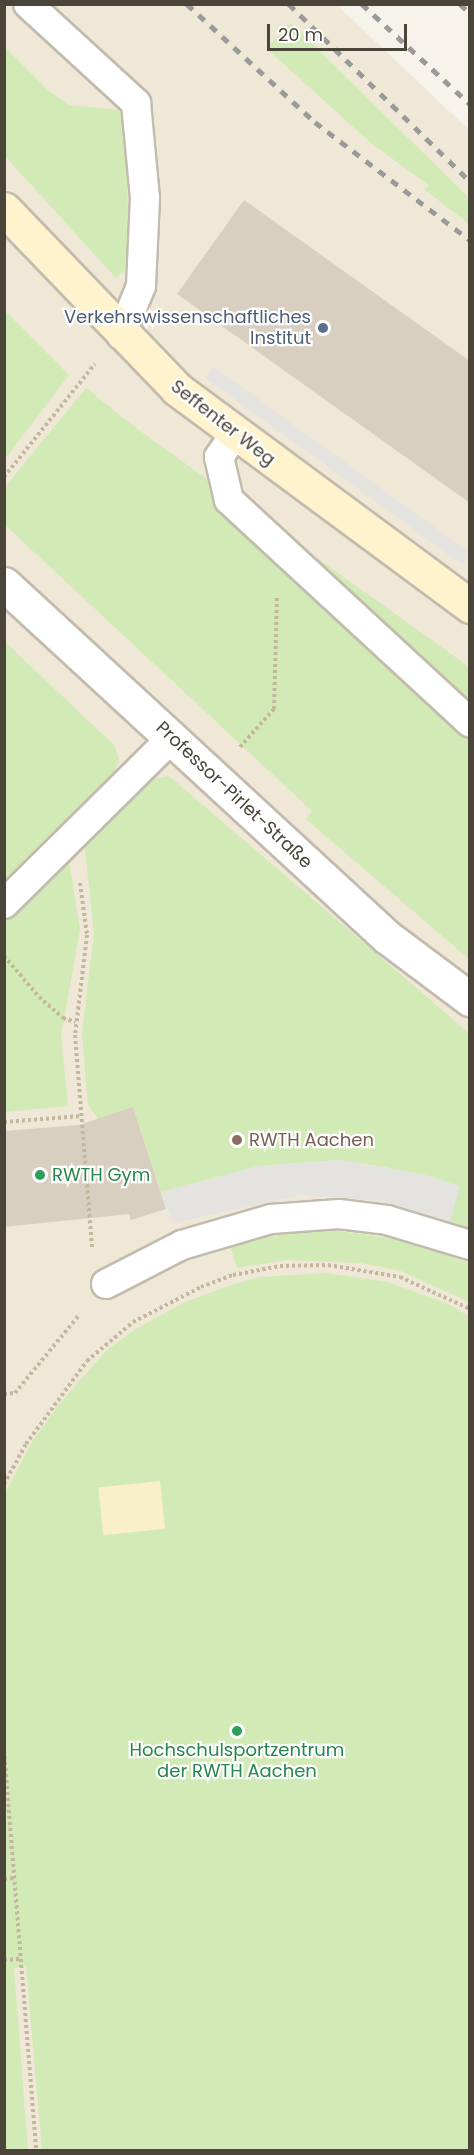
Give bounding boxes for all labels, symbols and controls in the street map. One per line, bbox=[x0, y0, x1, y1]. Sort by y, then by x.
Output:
scale bar bbox=[270, 12, 410, 50]
text: 20 m bbox=[278, 22, 323, 47]
place label: Verkehrswissenschaftliches Institut bbox=[64, 307, 311, 350]
marker: Verkehrswissenschaftliches Institut bbox=[316, 321, 330, 335]
street label: Seffenter Weg bbox=[167, 376, 279, 470]
street label: Professor-Pirlet-Straße bbox=[151, 717, 317, 873]
place label: RWTH Aachen bbox=[249, 1129, 374, 1151]
marker: RWTH Aachen bbox=[230, 1133, 244, 1147]
place label: RWTH Gym bbox=[52, 1164, 150, 1186]
marker: RWTH Gym bbox=[33, 1168, 47, 1182]
marker: Hochschulsportzentrum der RWTH Aachen bbox=[230, 1724, 244, 1738]
place label: Hochschulsportzentrum der RWTH Aachen bbox=[130, 1740, 344, 1782]

